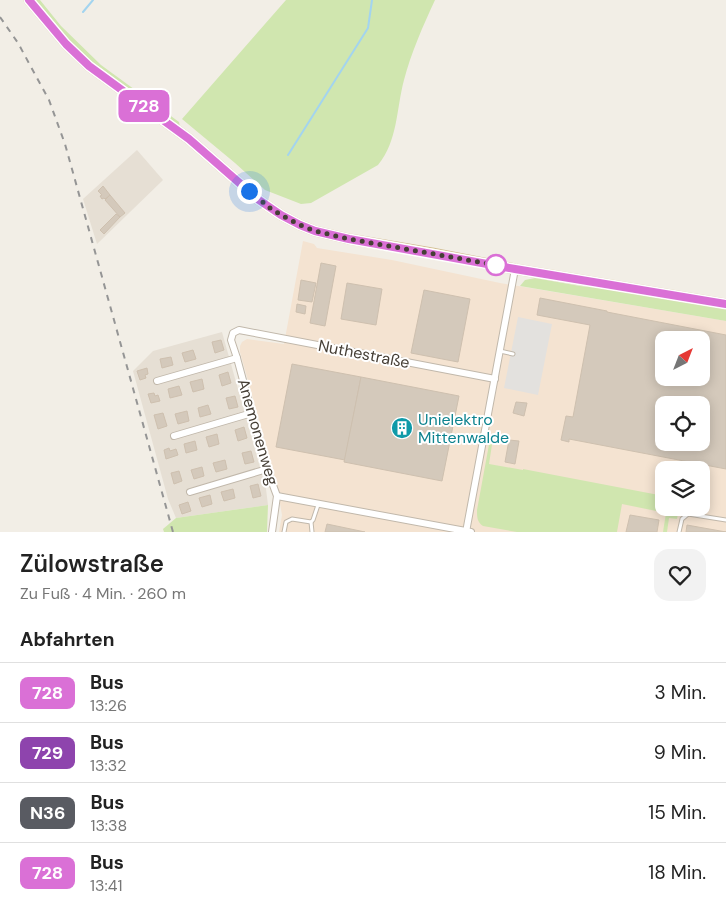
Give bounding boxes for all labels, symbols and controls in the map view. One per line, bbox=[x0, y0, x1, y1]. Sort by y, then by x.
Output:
line badge: 728 bbox=[115, 90, 173, 122]
text: 728 bbox=[128, 94, 160, 118]
your location bbox=[237, 179, 262, 204]
unlabelled marker bbox=[485, 254, 507, 276]
north arrow bbox=[655, 331, 710, 386]
map controls bbox=[655, 331, 710, 516]
street label: Nuthestraße bbox=[316, 335, 412, 373]
street label: Anemonenweg bbox=[233, 376, 283, 488]
button: locate bbox=[655, 396, 710, 451]
place label: Unielektro Mittenwalde bbox=[418, 409, 509, 448]
building icon: Unielektro Mittenwalde bbox=[390, 416, 414, 440]
button: layers bbox=[655, 461, 710, 516]
text: Zülowstraße bbox=[20, 548, 164, 579]
button: heart bbox=[654, 549, 706, 601]
text: Zu Fuß · 4 Min. · 260 m bbox=[20, 583, 186, 604]
text: Abfahrten bbox=[20, 627, 114, 652]
text: Bus bbox=[90, 670, 124, 695]
text: 3 Min. bbox=[655, 680, 706, 705]
text: 728 bbox=[32, 681, 63, 705]
text: 13:26 bbox=[90, 695, 127, 716]
text: Bus bbox=[90, 730, 124, 755]
text: 9 Min. bbox=[654, 740, 706, 765]
text: 729 bbox=[32, 741, 63, 765]
text: 13:32 bbox=[90, 755, 126, 776]
text: Bus bbox=[90, 790, 124, 815]
text: 15 Min. bbox=[648, 800, 706, 825]
text: N36 bbox=[30, 801, 65, 825]
text: 13:38 bbox=[90, 815, 127, 836]
text: Bus bbox=[90, 850, 124, 875]
text: 18 Min. bbox=[648, 860, 706, 885]
text: 728 bbox=[32, 861, 63, 885]
text: 13:41 bbox=[90, 875, 122, 896]

